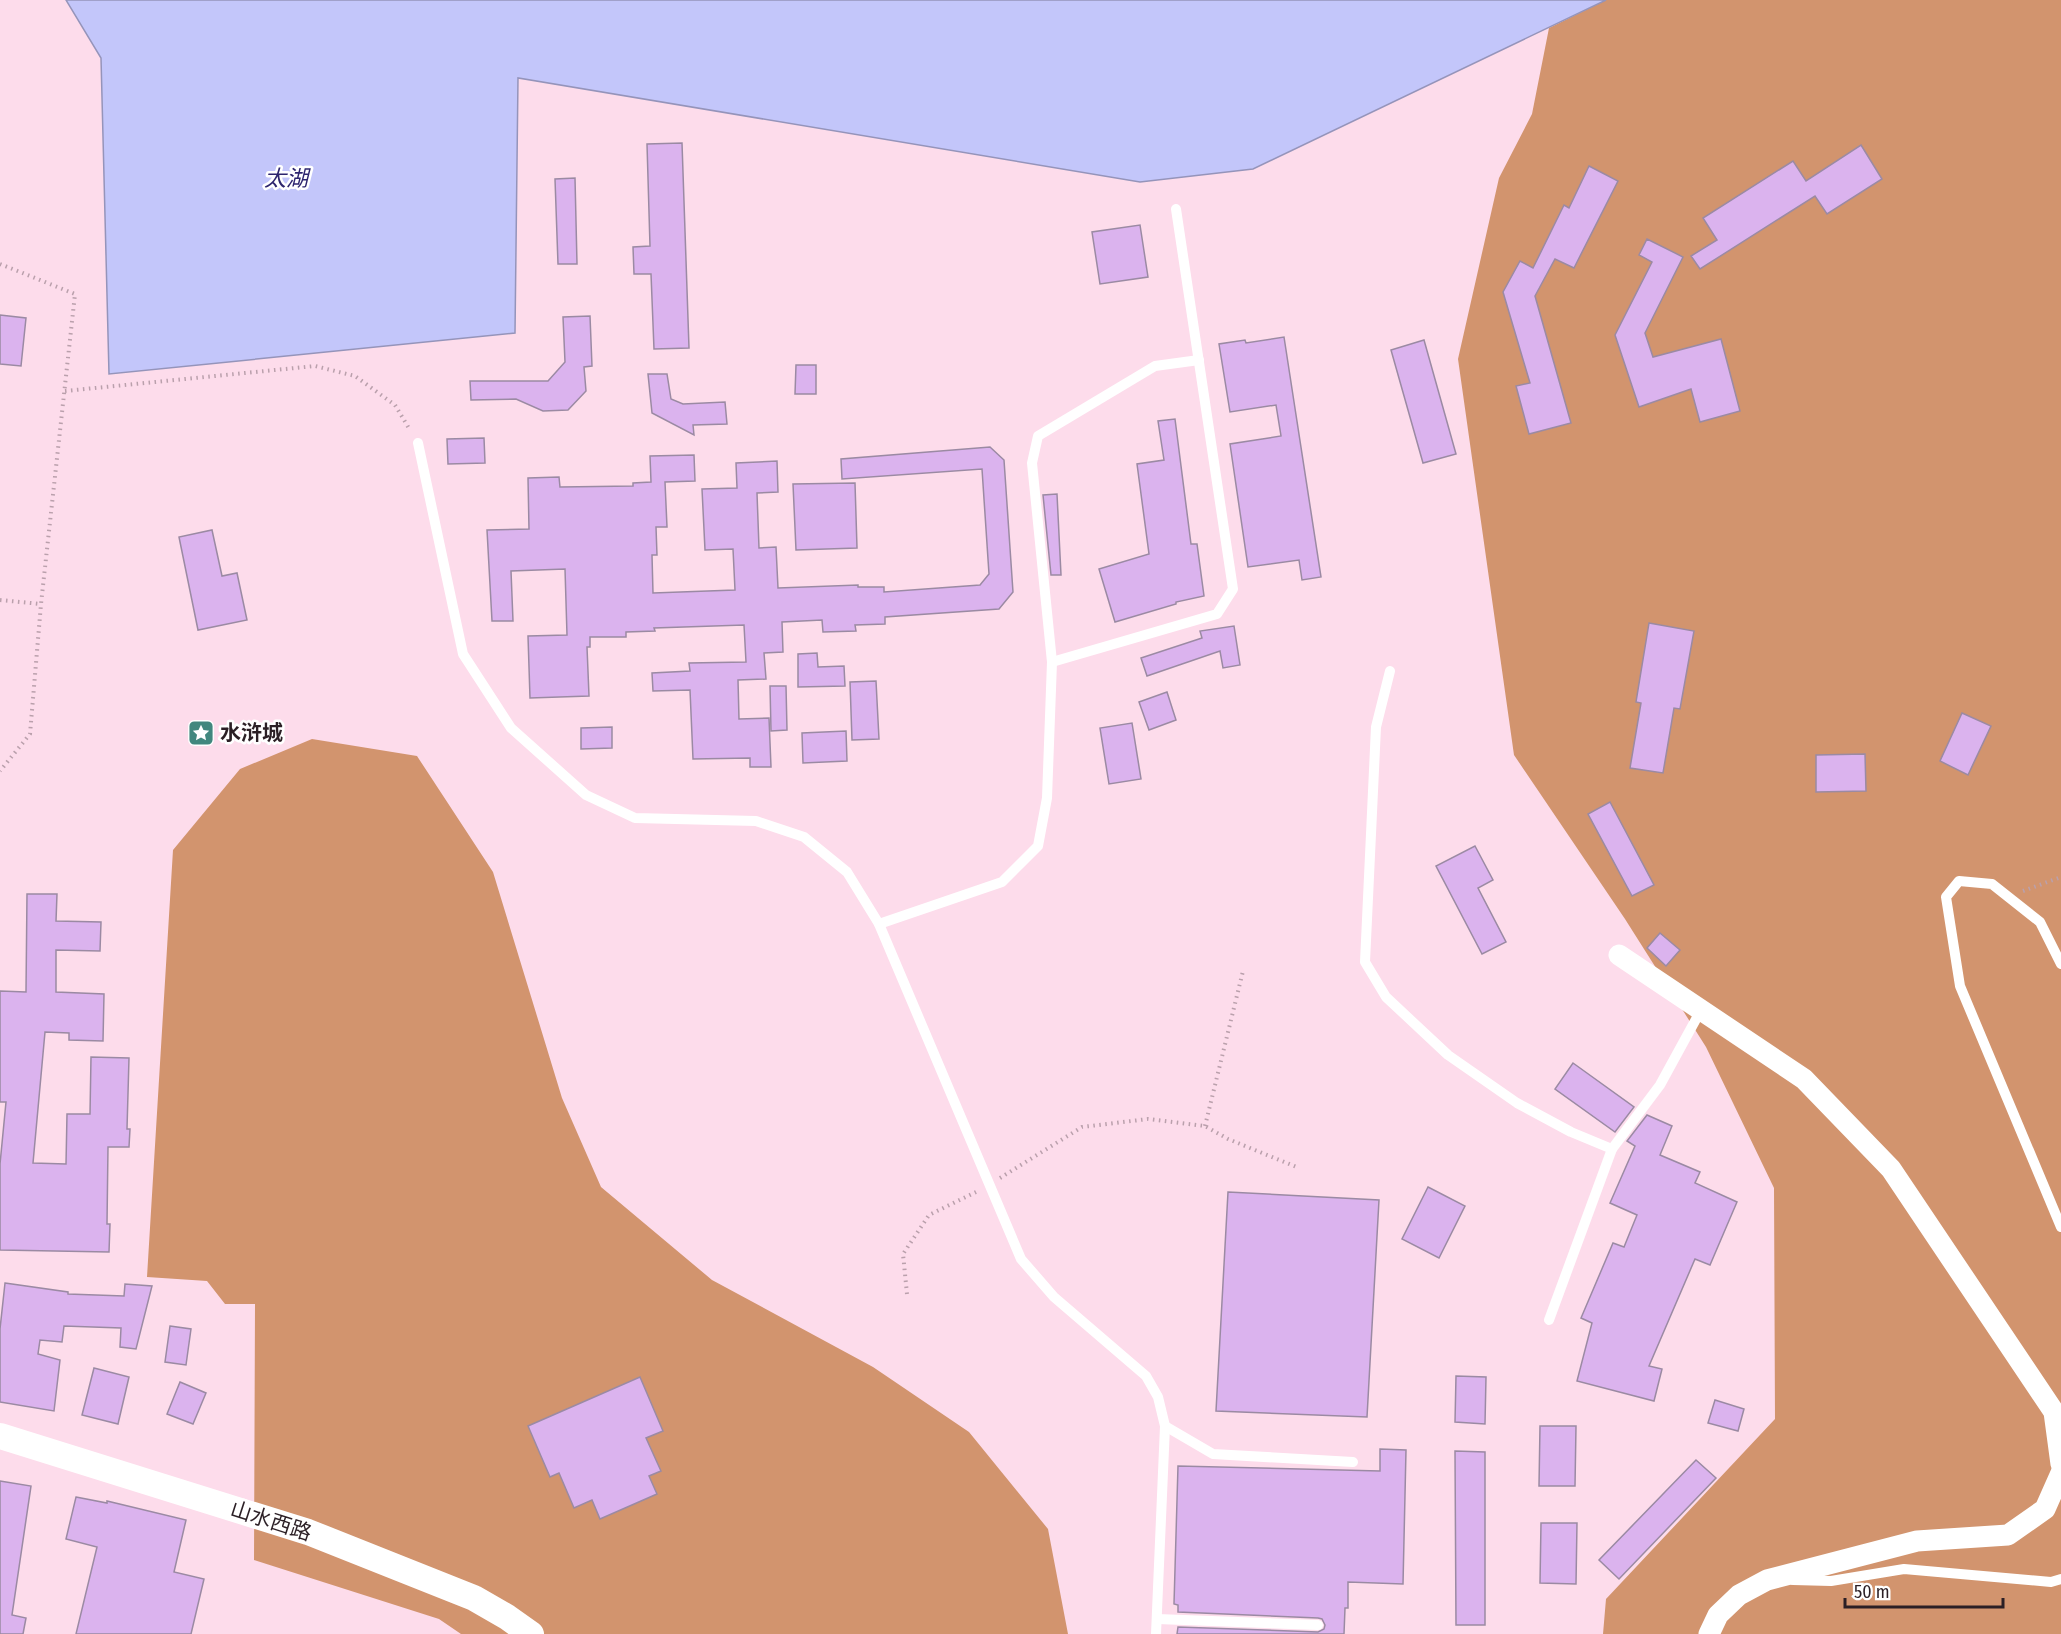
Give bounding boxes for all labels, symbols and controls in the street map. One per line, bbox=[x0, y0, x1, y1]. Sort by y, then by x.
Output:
water label: 太湖 bbox=[264, 165, 311, 192]
place icon: 水浒城 bbox=[186, 718, 216, 748]
place label: 水浒城 bbox=[220, 720, 283, 746]
street label: 山水西路 bbox=[227, 1496, 315, 1546]
scale bar bbox=[1845, 1571, 2002, 1609]
text: 50 m bbox=[1854, 1581, 1890, 1603]

